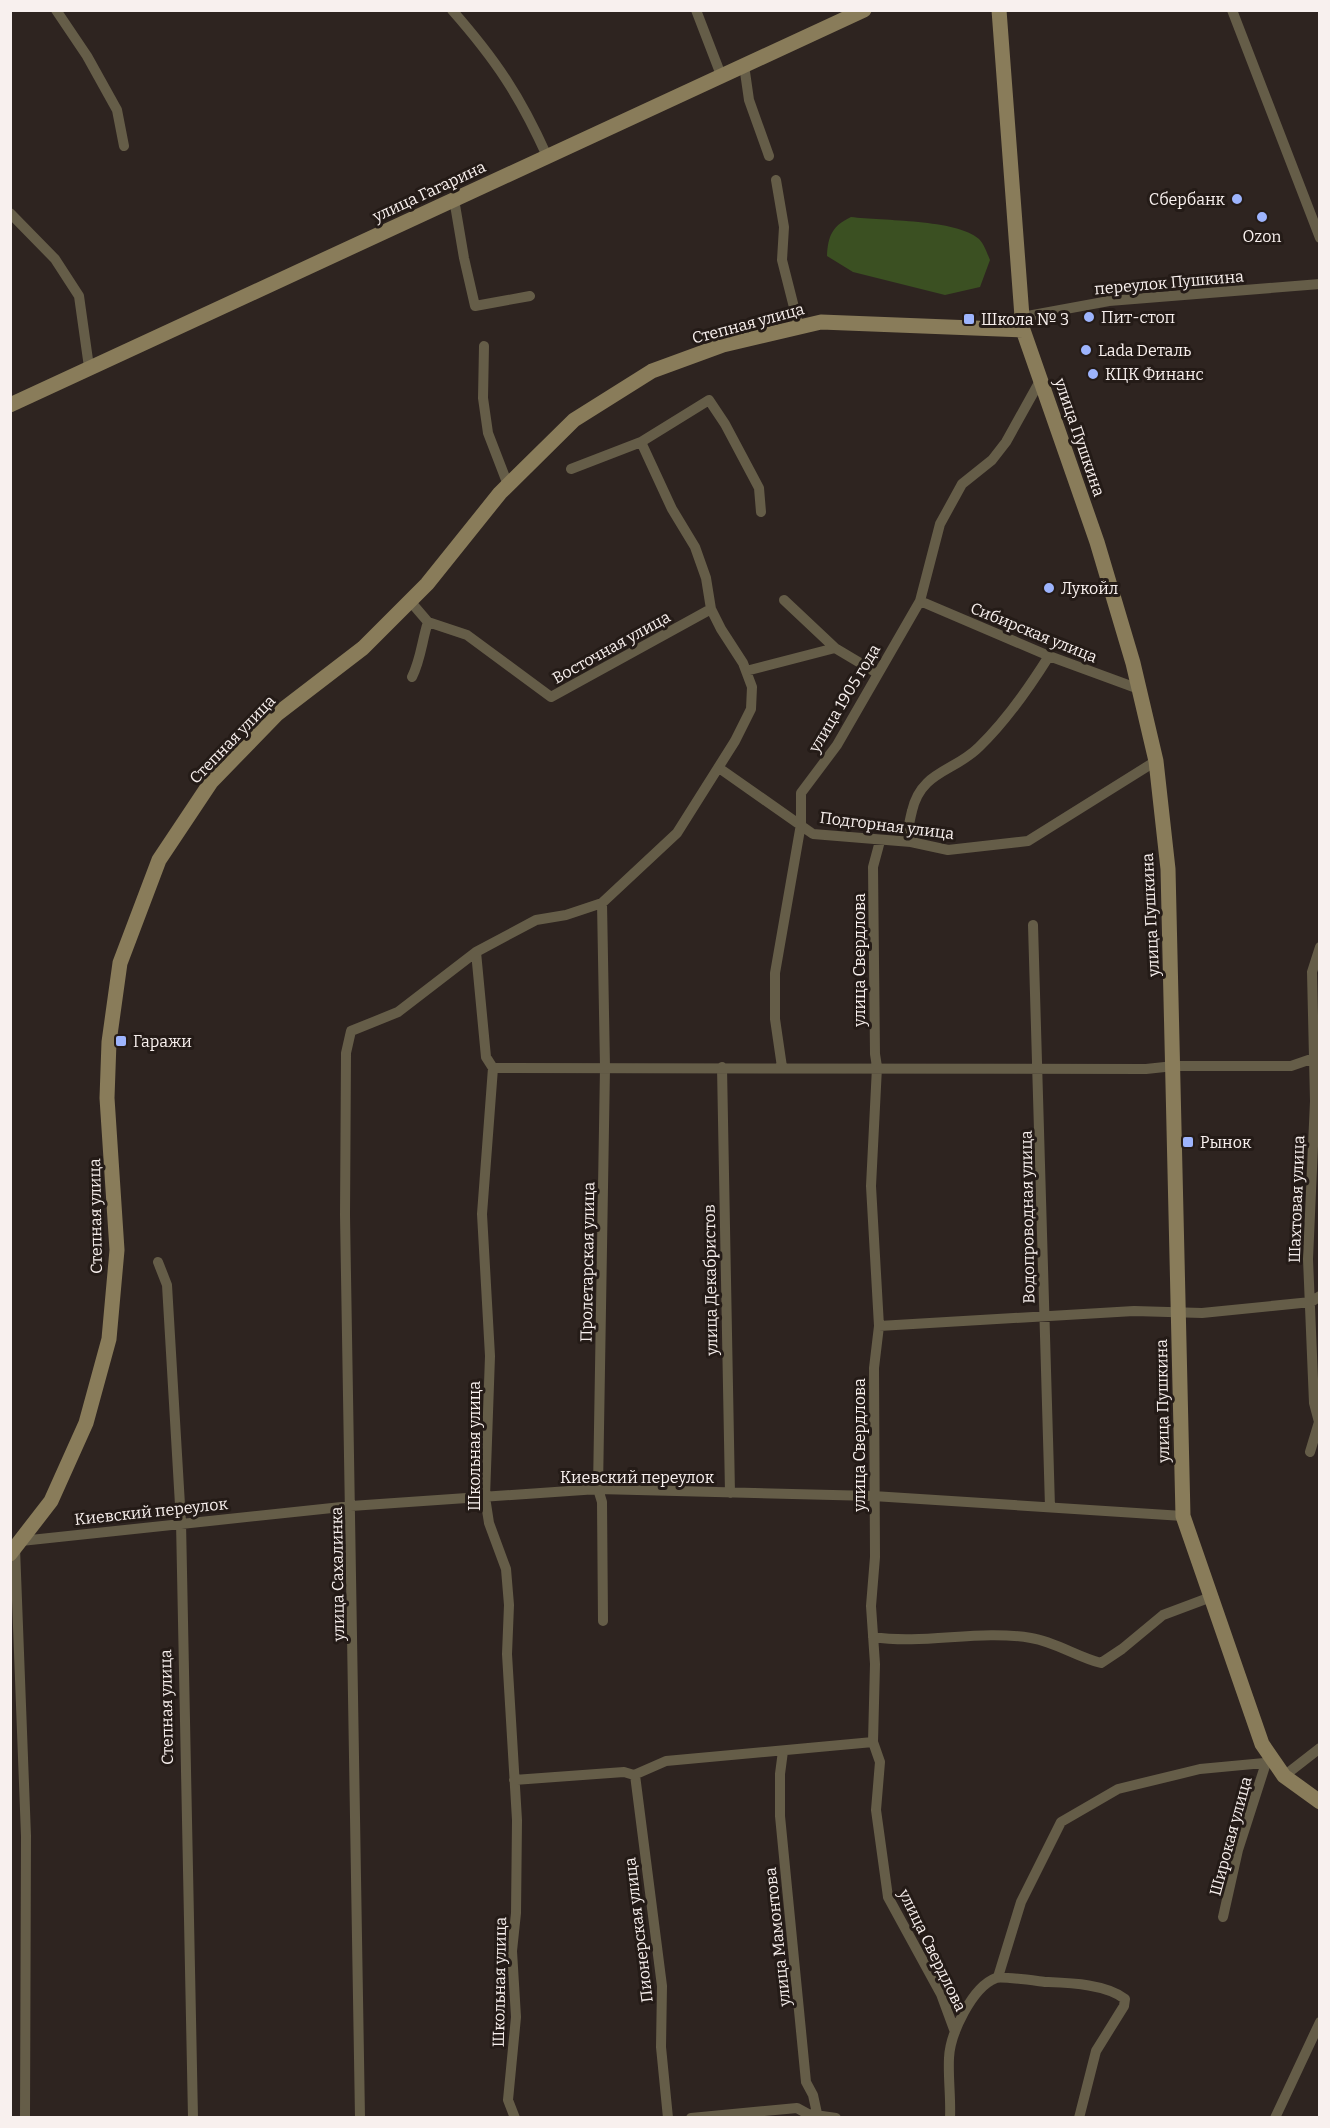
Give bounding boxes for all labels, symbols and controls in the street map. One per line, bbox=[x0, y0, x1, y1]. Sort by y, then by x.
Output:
street label: улица Гагарина bbox=[369, 157, 489, 226]
place label: Сбербанк bbox=[1149, 190, 1226, 209]
marker: Сбербанк bbox=[1230, 192, 1244, 206]
marker: Ozon bbox=[1255, 210, 1269, 224]
place label: Ozon bbox=[1243, 227, 1281, 246]
street label: переулок Пушкина bbox=[1094, 266, 1245, 298]
street label: Степная улица bbox=[690, 299, 807, 348]
place label: Пит-стоп bbox=[1101, 308, 1175, 327]
place label: Школа № 3 bbox=[981, 310, 1069, 329]
marker: Пит-стоп bbox=[1082, 310, 1096, 324]
marker: Школа № 3 bbox=[962, 312, 976, 326]
place label: Lada Dеталь bbox=[1098, 341, 1191, 360]
marker: Lada Dеталь bbox=[1079, 343, 1093, 357]
place label: КЦК Финанс bbox=[1105, 365, 1204, 384]
marker: КЦК Финанс bbox=[1086, 367, 1100, 381]
street label: улица Пушкина bbox=[1050, 375, 1109, 499]
place label: Лукойл bbox=[1061, 579, 1118, 598]
marker: Лукойл bbox=[1042, 581, 1056, 595]
street label: Сибирская улица bbox=[968, 598, 1100, 667]
street label: Восточная улица bbox=[549, 607, 674, 688]
street label: улица 1905 года bbox=[804, 640, 884, 757]
street label: Степная улица bbox=[185, 691, 279, 787]
street label: Подгорная улица bbox=[819, 808, 956, 843]
street label: улица Пушкина bbox=[1138, 852, 1163, 978]
street label: улица Свердлова bbox=[850, 893, 869, 1028]
place label: Гаражи bbox=[133, 1032, 192, 1051]
marker: Гаражи bbox=[114, 1034, 128, 1048]
street label: Водопроводная улица bbox=[1016, 1130, 1039, 1304]
place label: Рынок bbox=[1200, 1133, 1252, 1152]
marker: Рынок bbox=[1181, 1135, 1195, 1149]
street label: Шахтовая улица bbox=[1285, 1135, 1308, 1263]
street label: Степная улица bbox=[85, 1158, 106, 1274]
street label: Пролетарская улица bbox=[577, 1182, 598, 1342]
street label: улица Декабристов bbox=[700, 1204, 721, 1357]
street label: улица Пушкина bbox=[1152, 1339, 1173, 1464]
street label: улица Свердлова bbox=[850, 1378, 869, 1513]
street label: Школьная улица bbox=[465, 1381, 484, 1511]
street label: Киевский переулок bbox=[560, 1468, 715, 1487]
street label: Киевский переулок bbox=[73, 1494, 229, 1529]
street label: улица Сахалинка bbox=[327, 1506, 348, 1643]
street label: Степная улица bbox=[156, 1649, 177, 1765]
street label: Широкая улица bbox=[1205, 1774, 1256, 1898]
street label: Пионерская улица bbox=[620, 1856, 657, 2004]
street label: улица Мамонтова bbox=[761, 1866, 794, 2008]
street label: улица Свердлова bbox=[894, 1885, 970, 2015]
street label: Школьная улица bbox=[489, 1917, 510, 2047]

